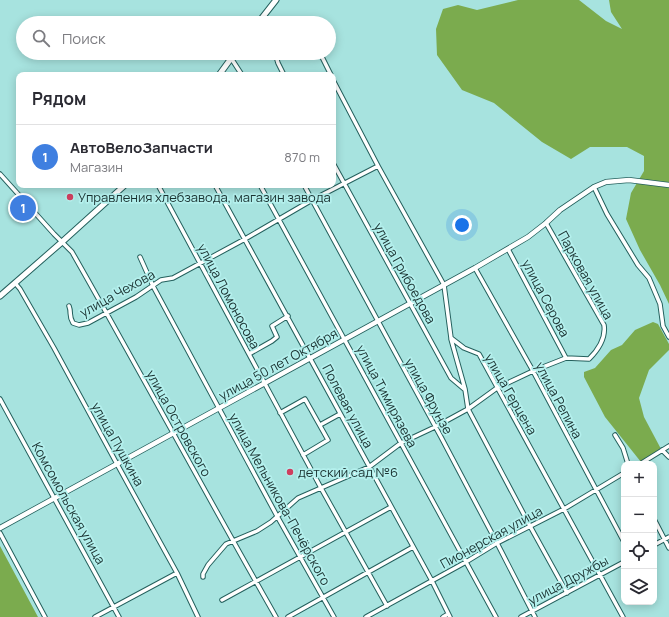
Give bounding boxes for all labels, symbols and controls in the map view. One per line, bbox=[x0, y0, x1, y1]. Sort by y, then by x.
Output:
search box bbox=[16, 16, 336, 60]
icon: search bbox=[30, 27, 52, 49]
text: Поиск bbox=[62, 28, 106, 49]
text: Рядом bbox=[32, 87, 86, 110]
text: АвтоВелоЗапчасти bbox=[70, 137, 213, 158]
text: 1 bbox=[42, 148, 48, 166]
text: 870 m bbox=[284, 148, 320, 166]
text: Магазин bbox=[70, 158, 123, 176]
place label: Управления хлебзавода, магазин завода bbox=[78, 188, 331, 206]
marker: Управления хлебзавода, магазин завода bbox=[65, 192, 75, 202]
pin: 1 bbox=[10, 193, 36, 223]
your location bbox=[452, 215, 472, 235]
street label: улица Грибоедова bbox=[370, 219, 440, 327]
street label: Парковая улица bbox=[554, 228, 618, 322]
street label: улица Ломоносова bbox=[194, 240, 264, 352]
street label: улица Серова bbox=[518, 256, 574, 340]
street label: улица Чехова bbox=[76, 265, 158, 321]
street label: улица 50 лет Октября bbox=[215, 324, 341, 404]
street label: улица Тимирязева bbox=[352, 341, 422, 451]
street label: улица Герцена bbox=[480, 350, 542, 438]
street label: улица Фрунзе bbox=[401, 355, 458, 438]
street label: улица Репина bbox=[531, 358, 587, 442]
street label: Полевая улица bbox=[318, 361, 378, 451]
street label: улица Островского bbox=[142, 366, 216, 480]
street label: улица Пушкина bbox=[87, 399, 149, 489]
street label: улица Мельникова-Печёрского bbox=[225, 410, 335, 589]
street label: Комсомольская улица bbox=[28, 439, 110, 567]
map controls bbox=[621, 461, 657, 605]
button: + bbox=[621, 461, 657, 497]
place label: детский сад №6 bbox=[298, 463, 398, 481]
marker: детский сад №6 bbox=[285, 467, 295, 477]
button: − bbox=[621, 497, 657, 533]
street label: Пионерская улица bbox=[437, 501, 545, 573]
button: locate bbox=[621, 533, 657, 569]
street label: улица Дружбы bbox=[525, 551, 611, 609]
button: layers bbox=[621, 569, 657, 605]

